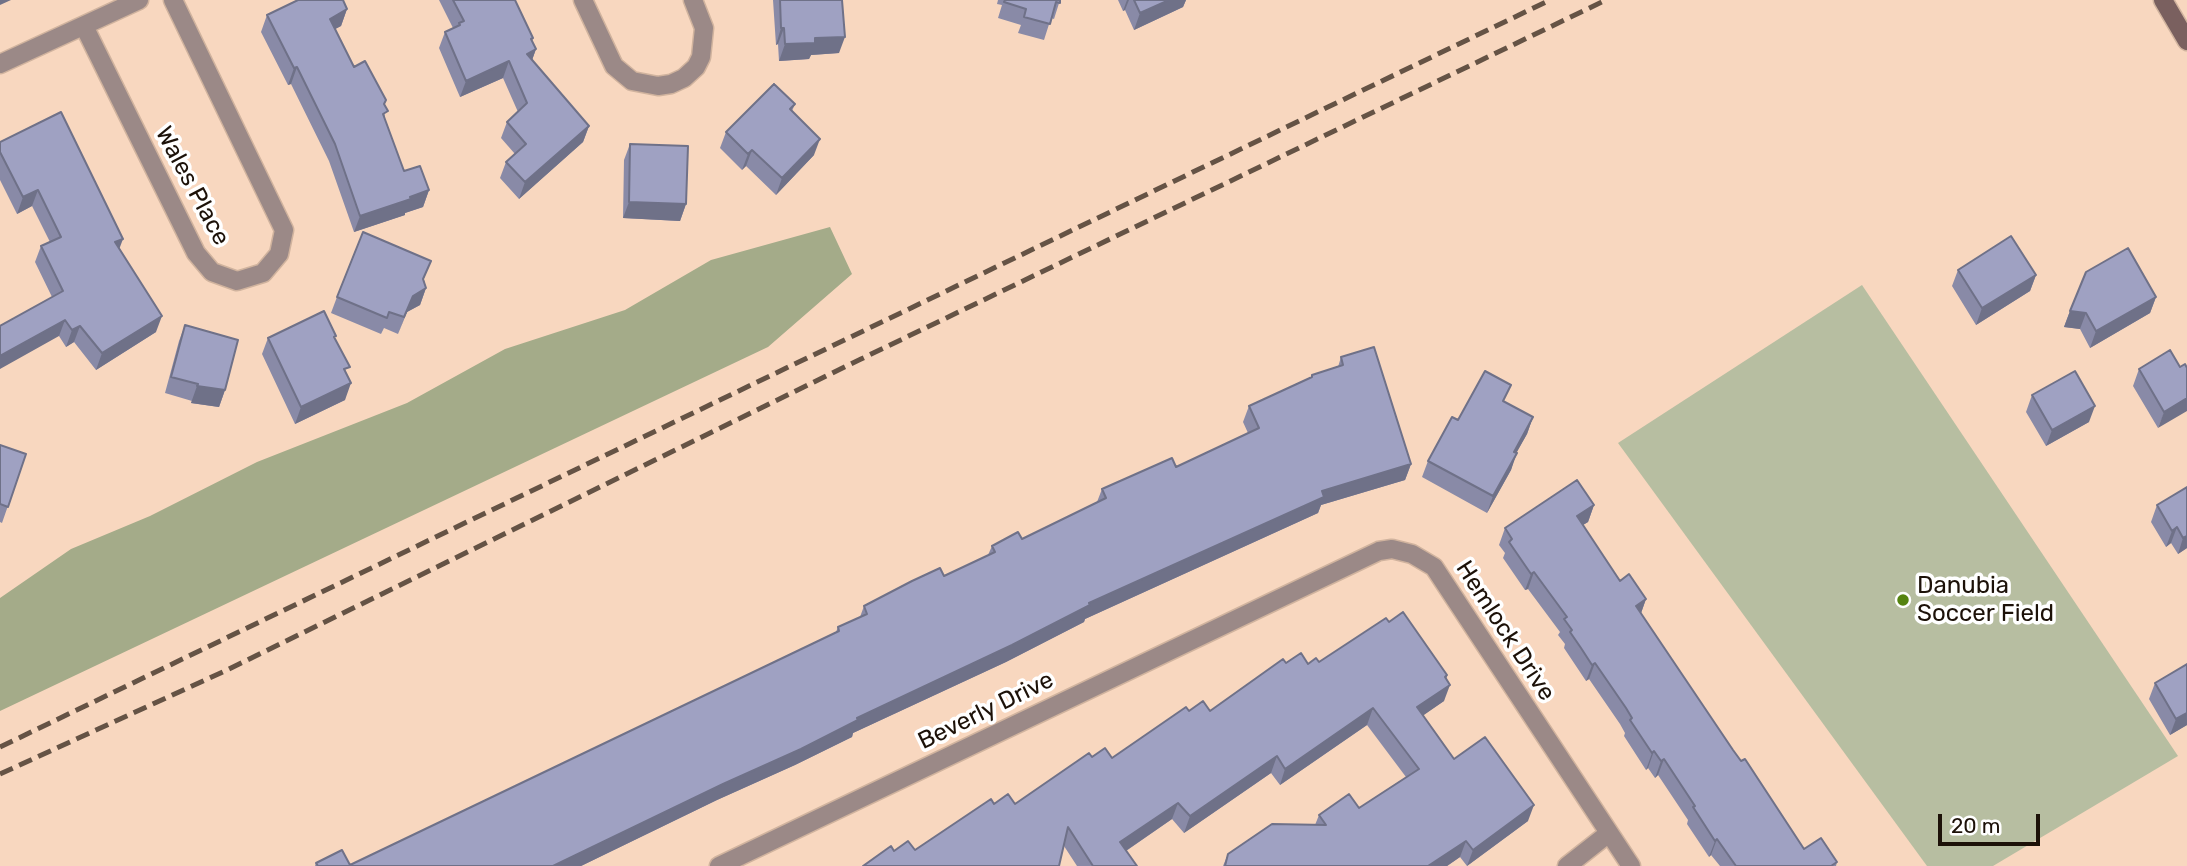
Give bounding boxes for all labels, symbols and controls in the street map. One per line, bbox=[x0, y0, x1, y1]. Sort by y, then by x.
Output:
street label: Wales Place bbox=[149, 122, 235, 250]
street label: Hemlock Drive bbox=[1449, 556, 1561, 706]
place label: Danubia Soccer Field bbox=[1917, 572, 2054, 628]
marker: Danubia Soccer Field bbox=[1895, 592, 1911, 608]
street label: Beverly Drive bbox=[914, 666, 1058, 756]
scale bar bbox=[1942, 800, 2044, 844]
text: 20 m bbox=[1951, 813, 2000, 838]

